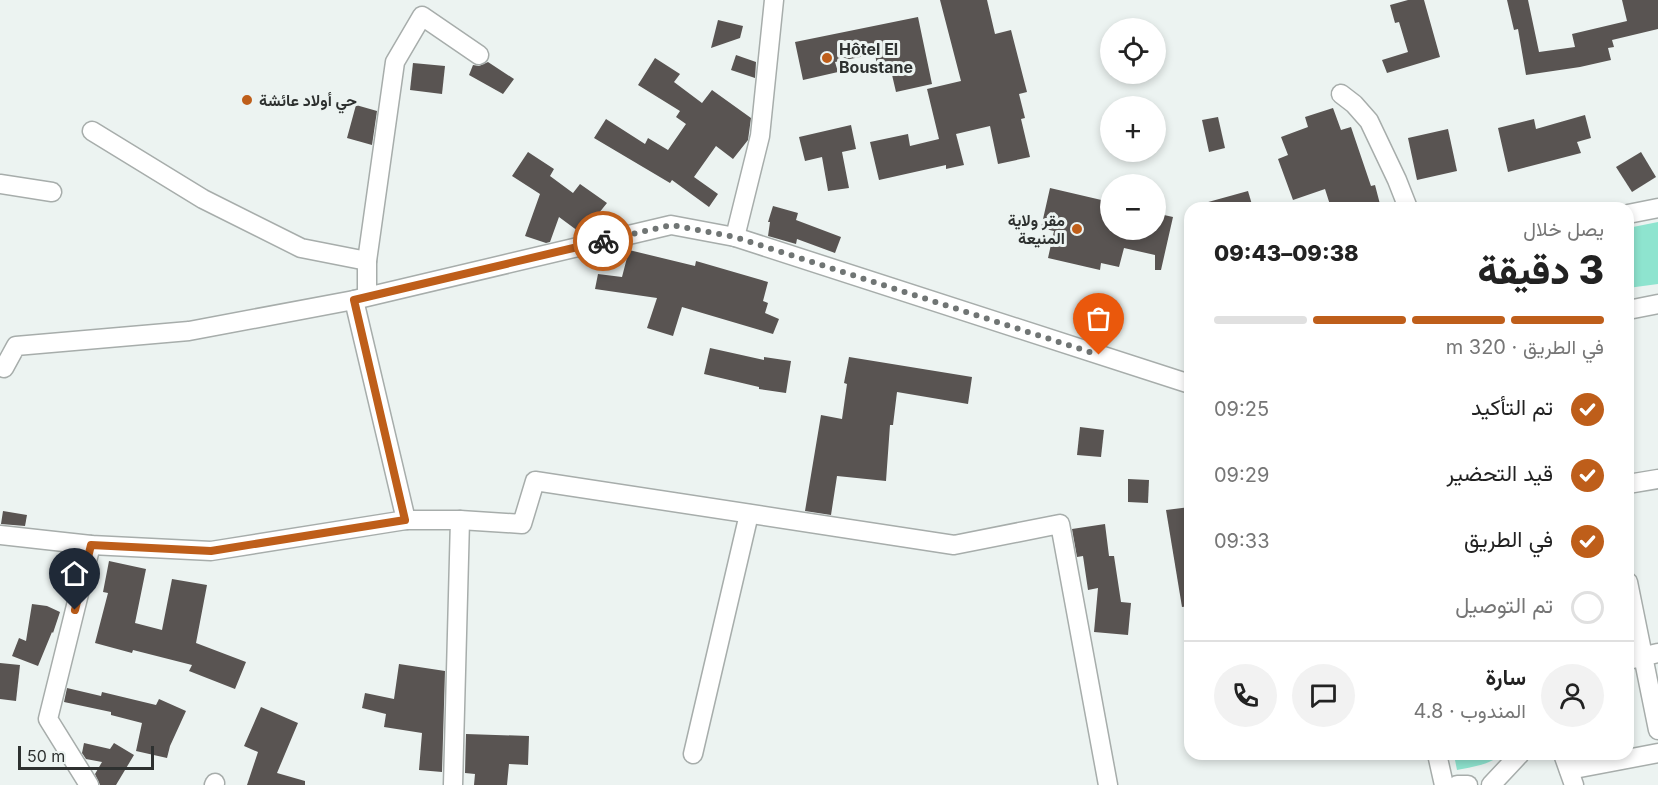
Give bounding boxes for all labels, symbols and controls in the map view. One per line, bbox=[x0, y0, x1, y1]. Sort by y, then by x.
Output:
map controls bbox=[1100, 18, 1166, 240]
button: locate bbox=[1100, 18, 1166, 84]
place label: Hôtel El Boustane bbox=[839, 39, 913, 77]
marker: Hôtel El Boustane bbox=[820, 51, 834, 65]
place label: حي أولاد عائشة bbox=[259, 90, 357, 114]
marker: حي أولاد عائشة bbox=[240, 93, 254, 107]
button: + bbox=[1100, 96, 1166, 162]
button: − bbox=[1100, 174, 1166, 240]
place label: مقر ولاية المنيعة bbox=[1008, 210, 1065, 248]
courier bbox=[573, 211, 633, 271]
text: يصل خلال bbox=[1523, 217, 1604, 241]
marker: مقر ولاية المنيعة bbox=[1070, 222, 1084, 236]
icon: bike bbox=[587, 225, 620, 258]
text: 09:38–09:43 bbox=[1214, 240, 1359, 266]
text: 3 دقيقة bbox=[1477, 246, 1604, 293]
pin bbox=[1073, 293, 1124, 355]
icon: bag bbox=[1082, 302, 1115, 335]
text: في الطريق · 320 m bbox=[1446, 335, 1604, 359]
icon: check bbox=[1571, 393, 1604, 426]
text: تم التأكيد bbox=[1471, 394, 1553, 420]
text: 09:25 bbox=[1214, 397, 1269, 421]
icon: check bbox=[1571, 459, 1604, 492]
text: قيد التحضير bbox=[1447, 460, 1553, 486]
text: 09:29 bbox=[1214, 463, 1269, 487]
icon: check bbox=[1571, 525, 1604, 558]
text: في الطريق bbox=[1464, 526, 1553, 552]
text: 09:33 bbox=[1214, 529, 1270, 553]
pin bbox=[49, 548, 100, 610]
icon: home bbox=[58, 557, 91, 590]
text: تم التوصيل bbox=[1455, 592, 1553, 618]
button: phone bbox=[1214, 664, 1277, 727]
button: chat bbox=[1292, 664, 1355, 727]
text: سارة bbox=[1485, 664, 1526, 690]
button: person bbox=[1541, 664, 1604, 727]
text: المندوب · 4.8 bbox=[1413, 699, 1526, 723]
scale bar bbox=[18, 743, 154, 770]
text: 50 m bbox=[27, 746, 65, 766]

